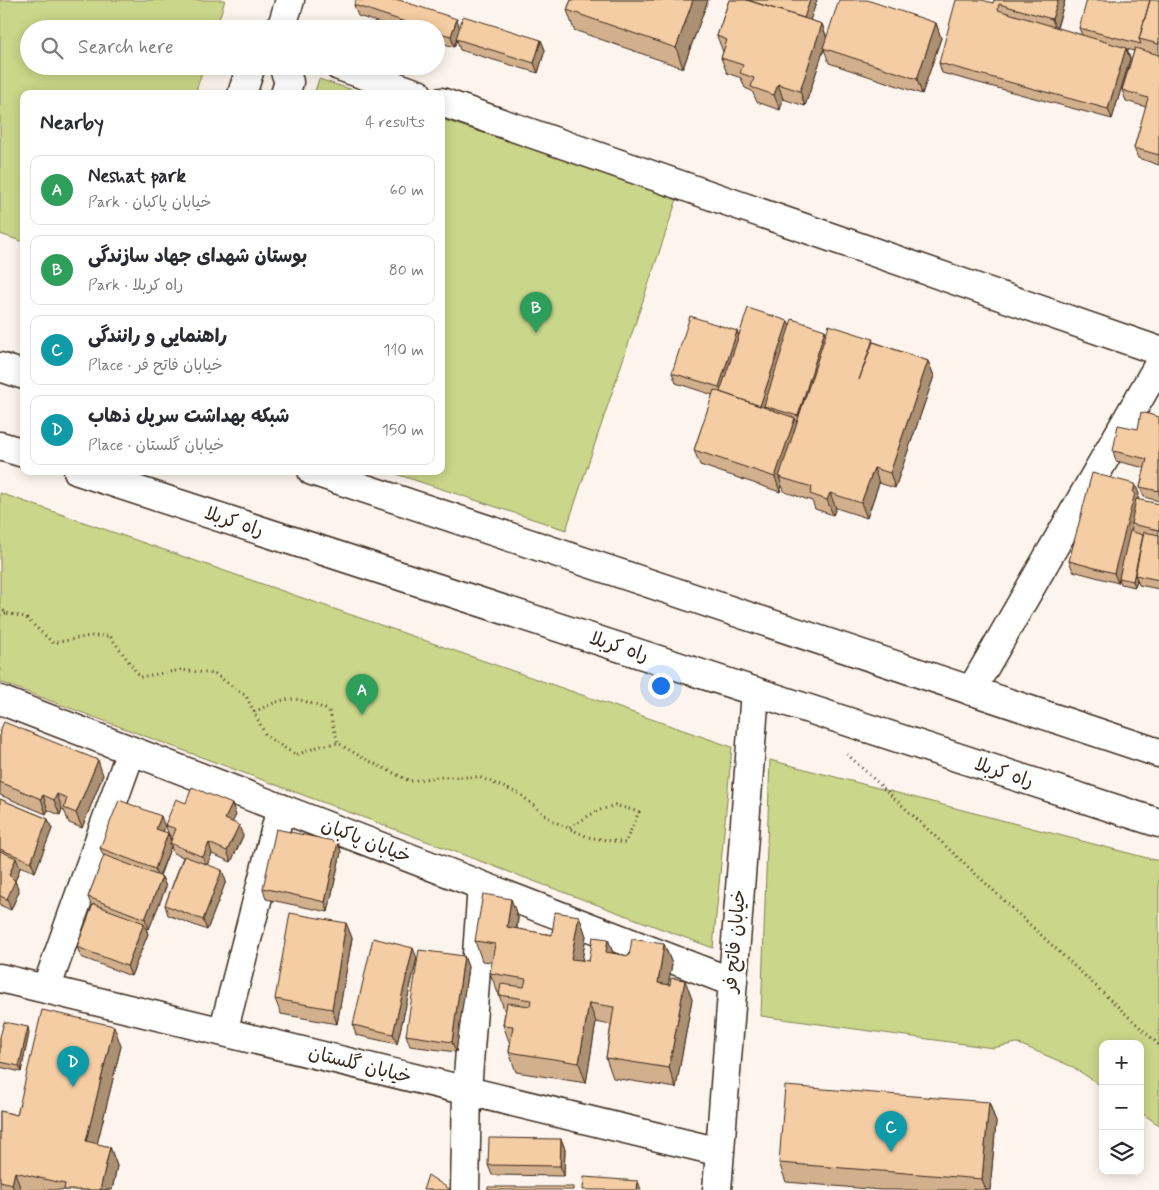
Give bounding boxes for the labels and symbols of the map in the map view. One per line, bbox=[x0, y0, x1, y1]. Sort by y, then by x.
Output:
pin: B bbox=[520, 292, 552, 333]
street label: راه کربلا bbox=[201, 501, 267, 543]
street label: راه کربلا bbox=[586, 626, 652, 668]
your location bbox=[648, 673, 674, 699]
pin: A bbox=[346, 674, 378, 715]
street label: راه کربلا bbox=[971, 752, 1037, 794]
street label: خیابان پاکبان bbox=[318, 812, 414, 870]
street label: خیابان فاتح فر bbox=[718, 888, 752, 996]
street label: خیابان گلستان bbox=[306, 1040, 414, 1090]
pin: D bbox=[57, 1046, 89, 1087]
pin: C bbox=[875, 1111, 907, 1152]

